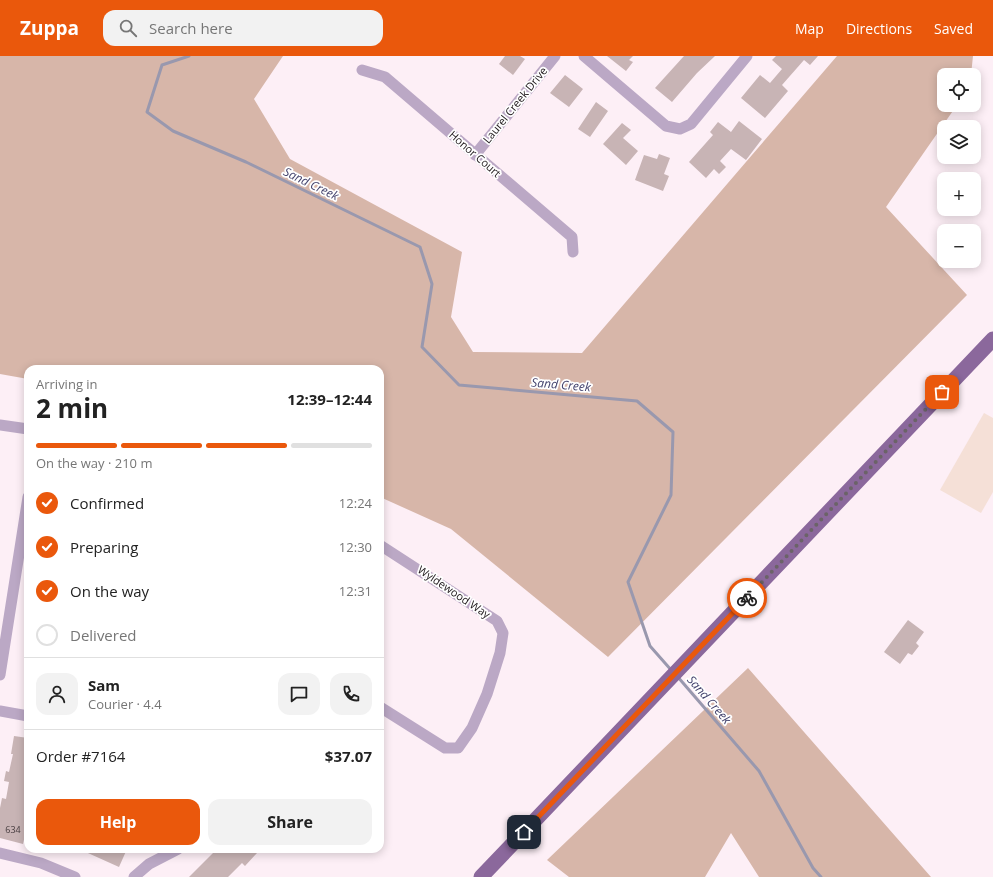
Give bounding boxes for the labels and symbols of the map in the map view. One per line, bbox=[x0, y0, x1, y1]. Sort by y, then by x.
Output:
street label: Laurel Creek Drive bbox=[479, 63, 550, 146]
street label: Honor Court bbox=[446, 127, 505, 180]
water label: Sand Creek bbox=[281, 163, 343, 205]
water label: Sand Creek bbox=[531, 373, 592, 396]
pin bbox=[925, 375, 959, 409]
street label: Wyldewood Way bbox=[415, 562, 494, 622]
courier bbox=[727, 578, 767, 618]
water label: Sand Creek bbox=[683, 672, 736, 729]
pin bbox=[507, 815, 541, 849]
house number: 634 bbox=[5, 823, 21, 836]

